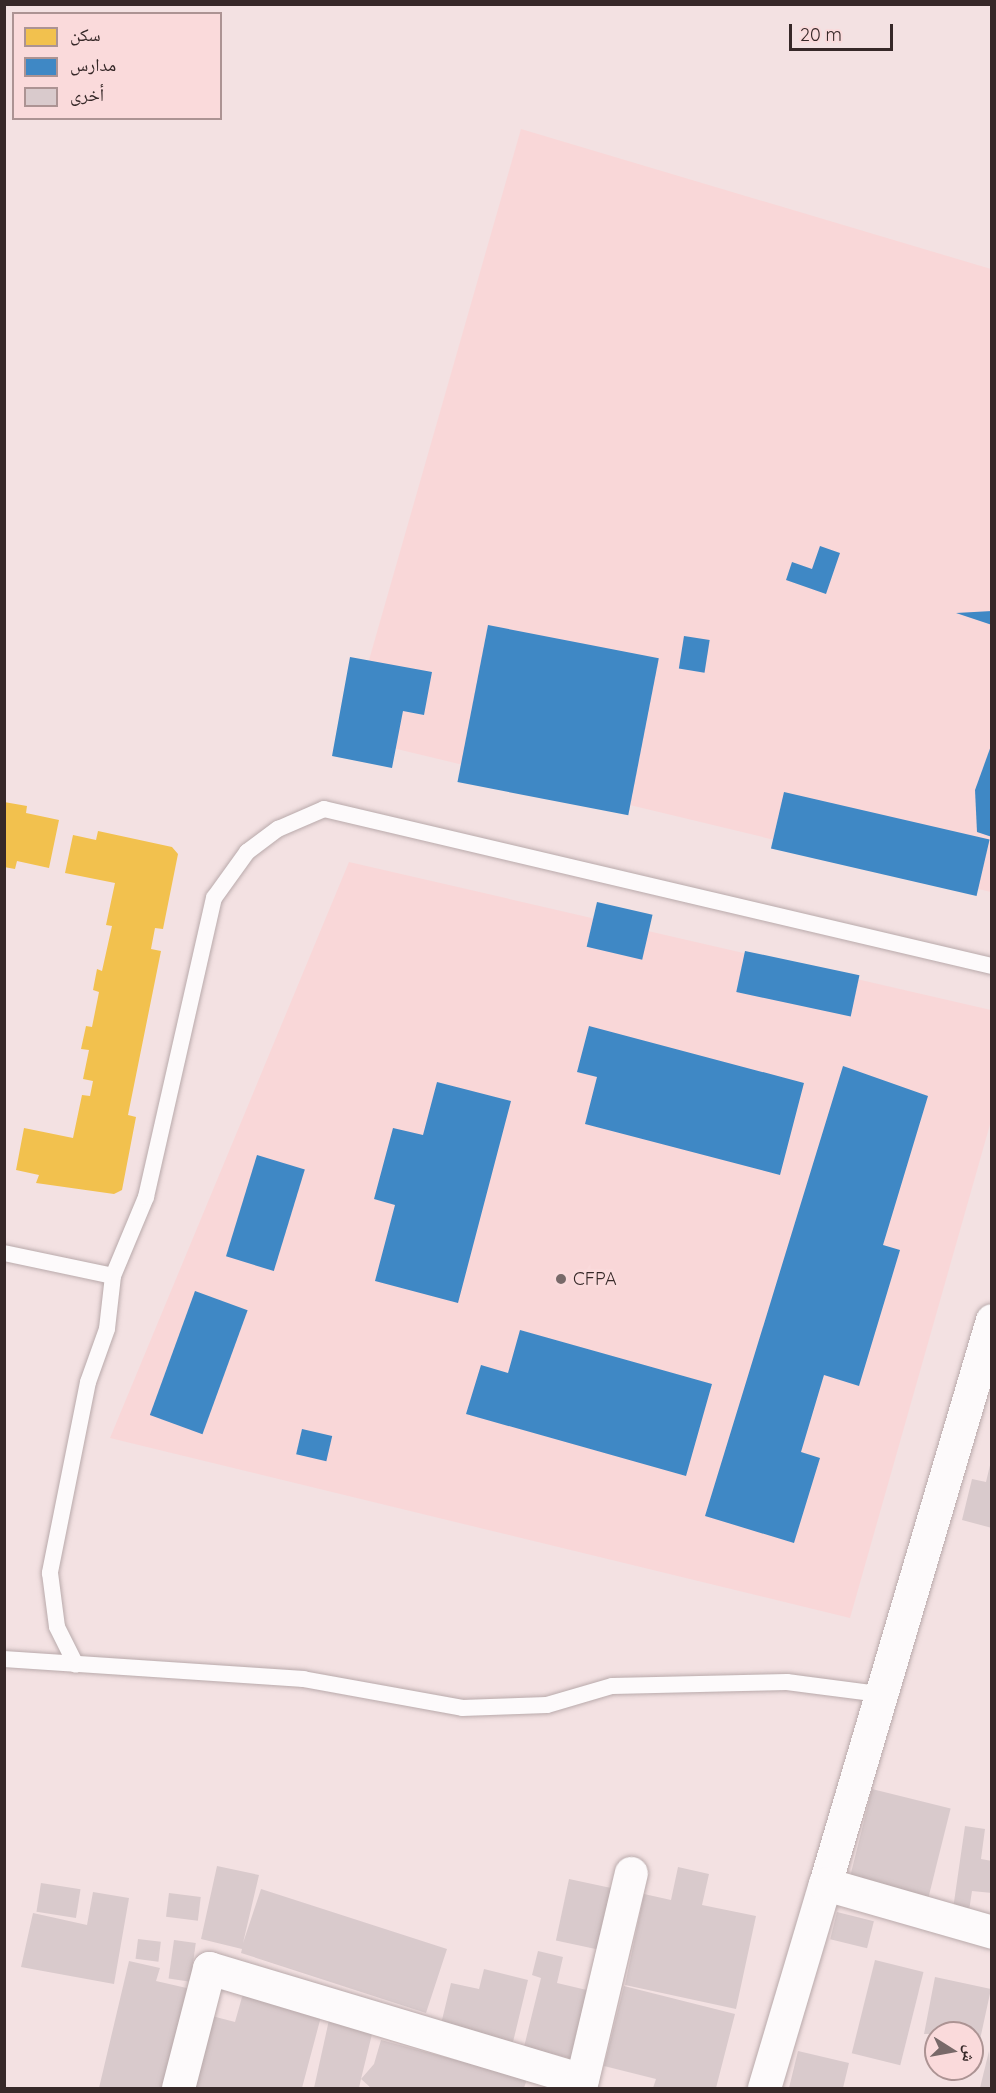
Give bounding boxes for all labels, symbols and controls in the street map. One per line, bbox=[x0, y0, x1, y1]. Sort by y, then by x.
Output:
legend bbox=[12, 12, 222, 120]
scale bar bbox=[792, 12, 896, 50]
text: سكن bbox=[70, 23, 101, 46]
text: 20 m bbox=[800, 23, 842, 46]
text: مدارس bbox=[70, 53, 116, 76]
text: أخرى bbox=[70, 83, 104, 106]
place label: CFPA bbox=[573, 1268, 617, 1290]
marker: CFPA bbox=[554, 1272, 568, 1286]
north arrow bbox=[924, 2021, 984, 2081]
text: ش bbox=[958, 2044, 981, 2064]

